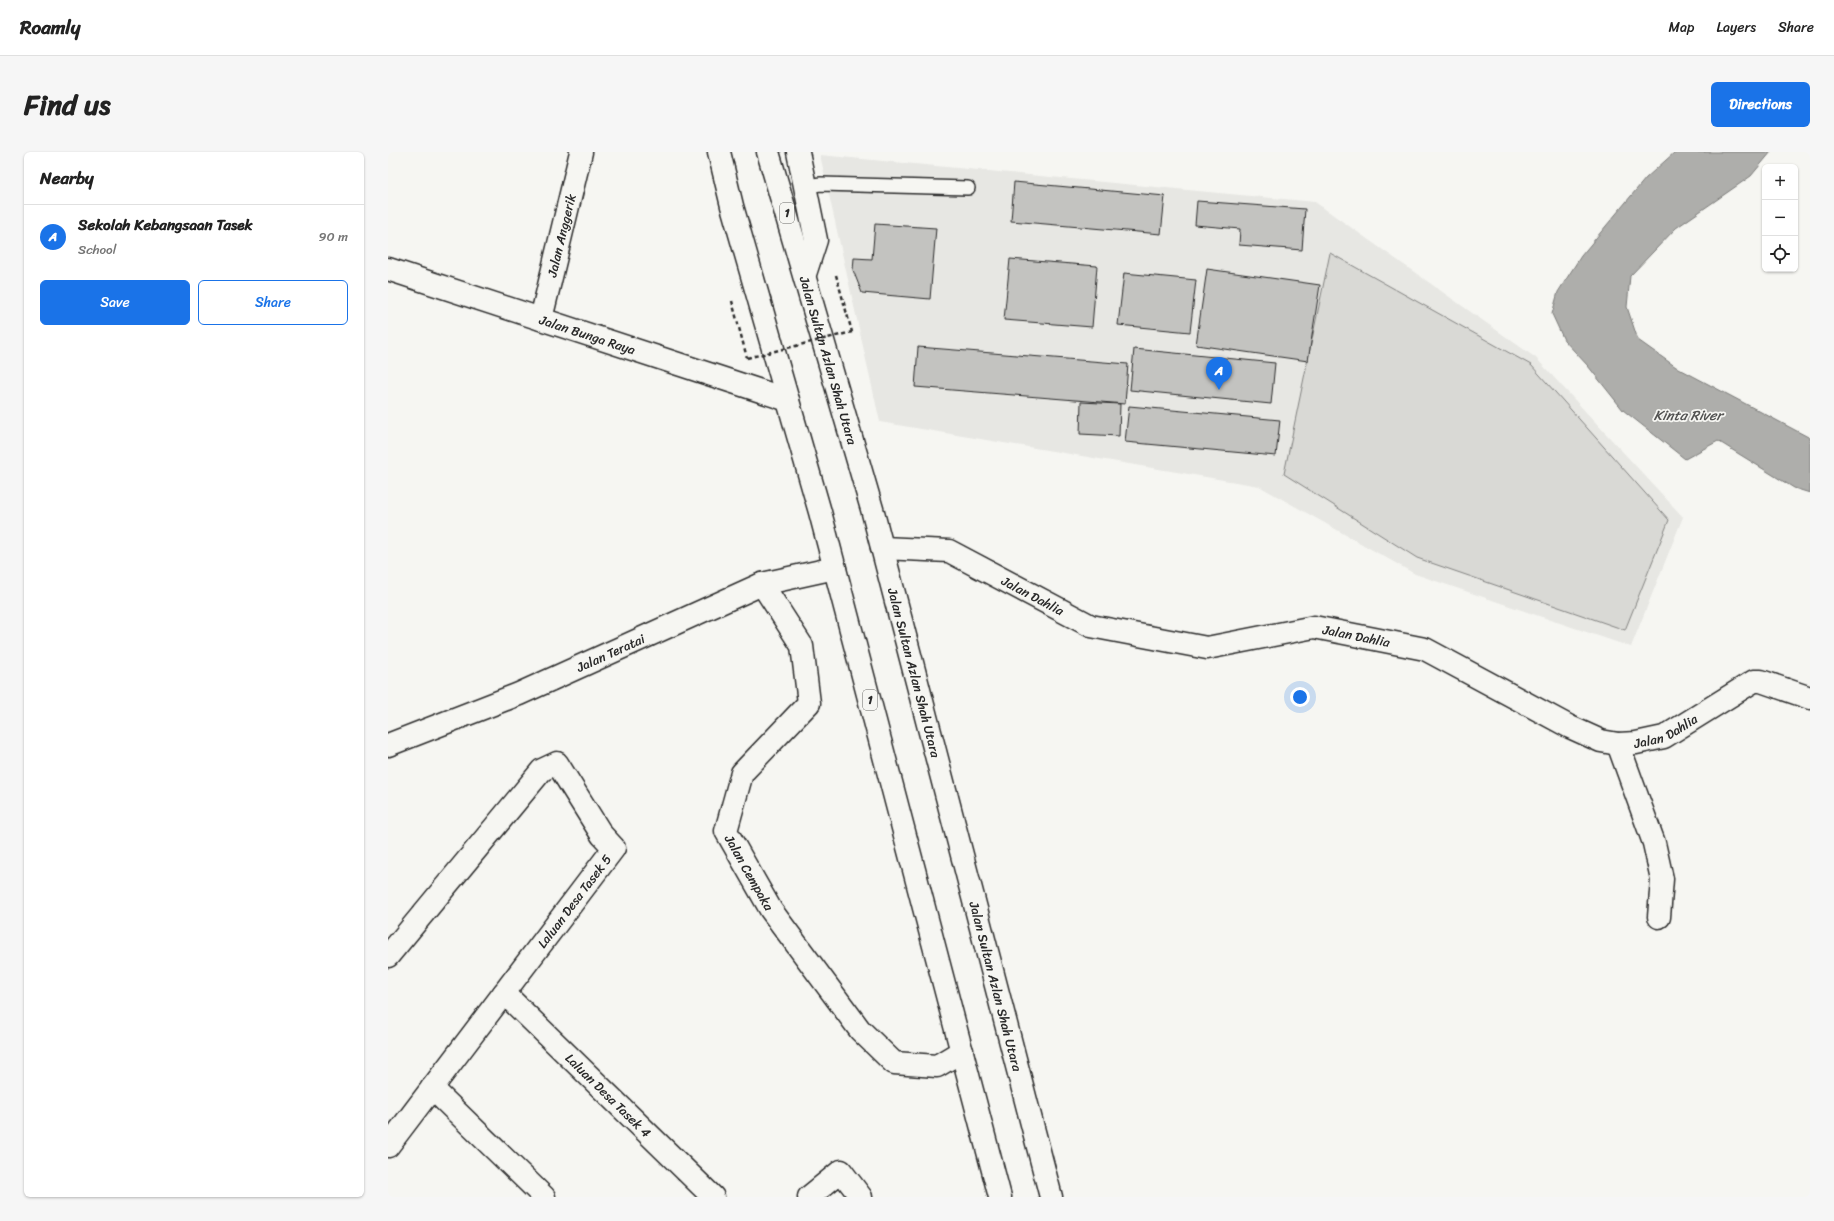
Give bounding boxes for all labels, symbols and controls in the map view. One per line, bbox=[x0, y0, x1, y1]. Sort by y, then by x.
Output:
text: Roamly bbox=[20, 11, 80, 44]
text: Map bbox=[1669, 15, 1694, 40]
text: Layers bbox=[1716, 15, 1756, 40]
text: Share bbox=[1778, 15, 1814, 40]
text: Find us bbox=[24, 80, 111, 129]
button: Directions bbox=[1711, 82, 1810, 127]
text: Nearby bbox=[40, 163, 94, 193]
map controls bbox=[1762, 164, 1798, 272]
button: + bbox=[1762, 164, 1798, 200]
street label: Jalan Anggerik bbox=[540, 192, 583, 280]
button: − bbox=[1762, 200, 1798, 236]
road number: 1 bbox=[780, 203, 794, 223]
text: Sekolah Kebangsaan Tasek bbox=[78, 212, 252, 238]
text: A bbox=[49, 225, 57, 248]
text: 90 m bbox=[318, 225, 348, 248]
button: locate bbox=[1762, 236, 1798, 272]
text: School bbox=[78, 238, 116, 261]
street label: Jalan Sultan Azlan Shah Utara bbox=[792, 272, 864, 448]
button: Save bbox=[40, 280, 190, 325]
button: Share bbox=[198, 280, 348, 325]
street label: Jalan Bunga Raya bbox=[535, 308, 639, 361]
pin: A bbox=[1206, 357, 1232, 390]
water label: Kinta River bbox=[1654, 403, 1726, 428]
street label: Jalan Dahlia bbox=[996, 569, 1069, 622]
street label: Jalan Sultan Azlan Shah Utara bbox=[881, 584, 947, 761]
street label: Jalan Dahlia bbox=[1320, 618, 1392, 654]
street label: Jalan Teratai bbox=[572, 627, 649, 679]
your location bbox=[1290, 687, 1310, 707]
road number: 1 bbox=[863, 690, 877, 710]
street label: Jalan Dahlia bbox=[1631, 708, 1703, 755]
street label: Jalan Cempaka bbox=[718, 829, 780, 916]
street label: Laluan Desa Tasek 5 bbox=[531, 849, 618, 953]
street label: Jalan Sultan Azlan Shah Utara bbox=[962, 898, 1029, 1074]
street label: Laluan Desa Tasek 4 bbox=[560, 1048, 657, 1143]

